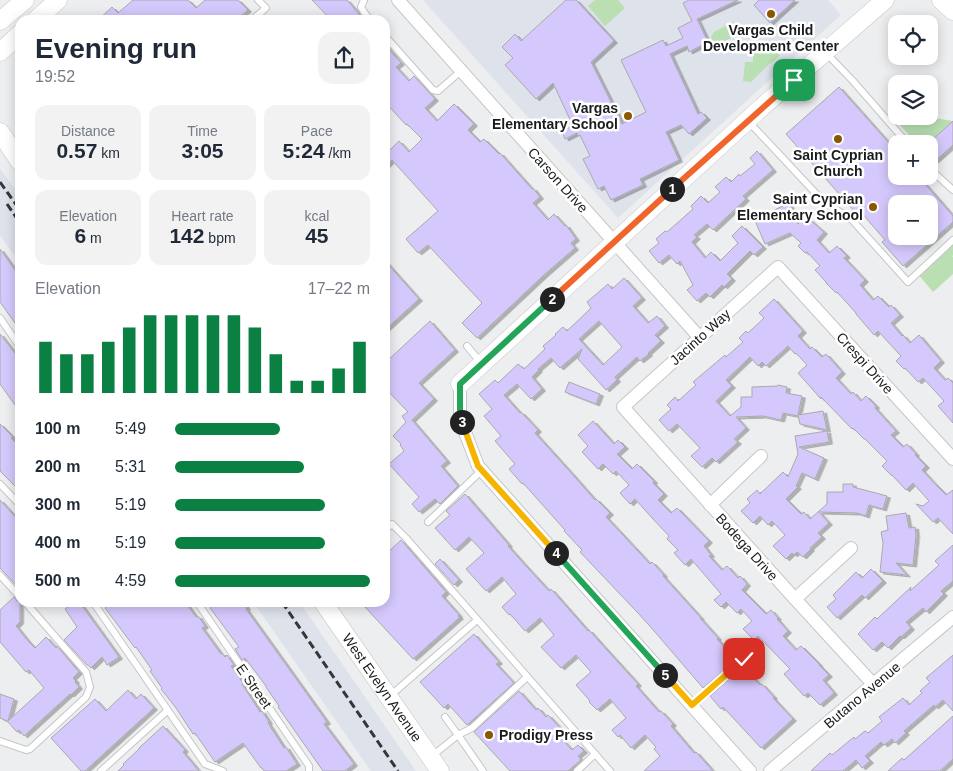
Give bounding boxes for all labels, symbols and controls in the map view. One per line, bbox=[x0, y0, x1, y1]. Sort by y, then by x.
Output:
marker: Vargas Child Development Center bbox=[765, 8, 777, 20]
map controls bbox=[888, 15, 938, 245]
button: locate bbox=[888, 15, 938, 65]
place label: Vargas Child Development Center bbox=[703, 22, 840, 54]
button: share bbox=[318, 32, 370, 84]
text: Evening run bbox=[35, 33, 197, 64]
pin bbox=[773, 59, 815, 101]
icon: arrive bbox=[780, 66, 808, 94]
text: 19:52 bbox=[35, 68, 75, 85]
button: layers bbox=[888, 75, 938, 125]
place label: Vargas Elementary School bbox=[492, 100, 618, 132]
marker: Vargas Elementary School bbox=[622, 110, 634, 122]
text: Distance bbox=[61, 123, 115, 139]
text: Time bbox=[187, 123, 218, 139]
text: Pace bbox=[301, 123, 333, 139]
marker: Saint Cyprian Church bbox=[832, 133, 844, 145]
button: + bbox=[888, 135, 938, 185]
text: 0.57 bbox=[56, 139, 97, 162]
text: 3:05 bbox=[181, 139, 224, 162]
text: 5:24 bbox=[283, 139, 325, 162]
street label: Carson Drive bbox=[525, 144, 591, 216]
text: km bbox=[97, 145, 120, 161]
text: /km bbox=[325, 145, 351, 161]
place label: Saint Cyprian Church bbox=[793, 147, 883, 179]
pin: 1 bbox=[660, 176, 684, 202]
text: 1 bbox=[669, 181, 676, 197]
place label: Saint Cyprian Elementary School bbox=[737, 191, 863, 223]
button: − bbox=[888, 195, 938, 245]
marker: Saint Cyprian Elementary School bbox=[867, 201, 879, 213]
text: Elevation bbox=[59, 208, 117, 224]
text: Heart rate bbox=[171, 208, 234, 224]
text: kcal bbox=[304, 208, 329, 224]
text: 6 bbox=[75, 224, 86, 247]
text: 142 bbox=[169, 224, 204, 247]
text: 45 bbox=[305, 224, 329, 247]
text: m bbox=[86, 230, 102, 246]
text: bpm bbox=[204, 230, 236, 246]
text: Elevation bbox=[35, 280, 101, 297]
text: 17–22 m bbox=[308, 280, 370, 297]
pin: 2 bbox=[540, 286, 564, 312]
text: 2 bbox=[549, 291, 556, 307]
street label: Jacinto Way bbox=[667, 306, 733, 368]
street label: Crespi Drive bbox=[833, 329, 897, 397]
pin: 3 bbox=[450, 410, 474, 434]
text: 3 bbox=[459, 414, 466, 430]
text: 100 m bbox=[35, 420, 80, 437]
text: 5:49 bbox=[115, 420, 146, 437]
text: 200 m bbox=[35, 458, 80, 475]
text: 5:31 bbox=[115, 458, 146, 475]
text: 300 m bbox=[35, 496, 80, 513]
text: 5:19 bbox=[115, 496, 146, 513]
street label: Bodega Drive bbox=[713, 510, 781, 584]
text: 400 m bbox=[35, 534, 80, 551]
text: 5:19 bbox=[115, 534, 146, 551]
pin: 4 bbox=[544, 540, 568, 566]
text: 4 bbox=[553, 545, 560, 561]
text: 500 m bbox=[35, 572, 80, 589]
text: 4:59 bbox=[115, 572, 146, 589]
street label: West Evelyn Avenue bbox=[339, 630, 425, 745]
pin bbox=[723, 638, 765, 680]
icon: check bbox=[730, 645, 758, 673]
street label: Butano Avenue bbox=[821, 658, 904, 732]
street label: E Street bbox=[233, 661, 275, 711]
pin: 5 bbox=[652, 662, 678, 688]
text: 5 bbox=[662, 667, 669, 683]
place label: Prodigy Press bbox=[499, 727, 593, 743]
marker: Prodigy Press bbox=[483, 729, 495, 741]

